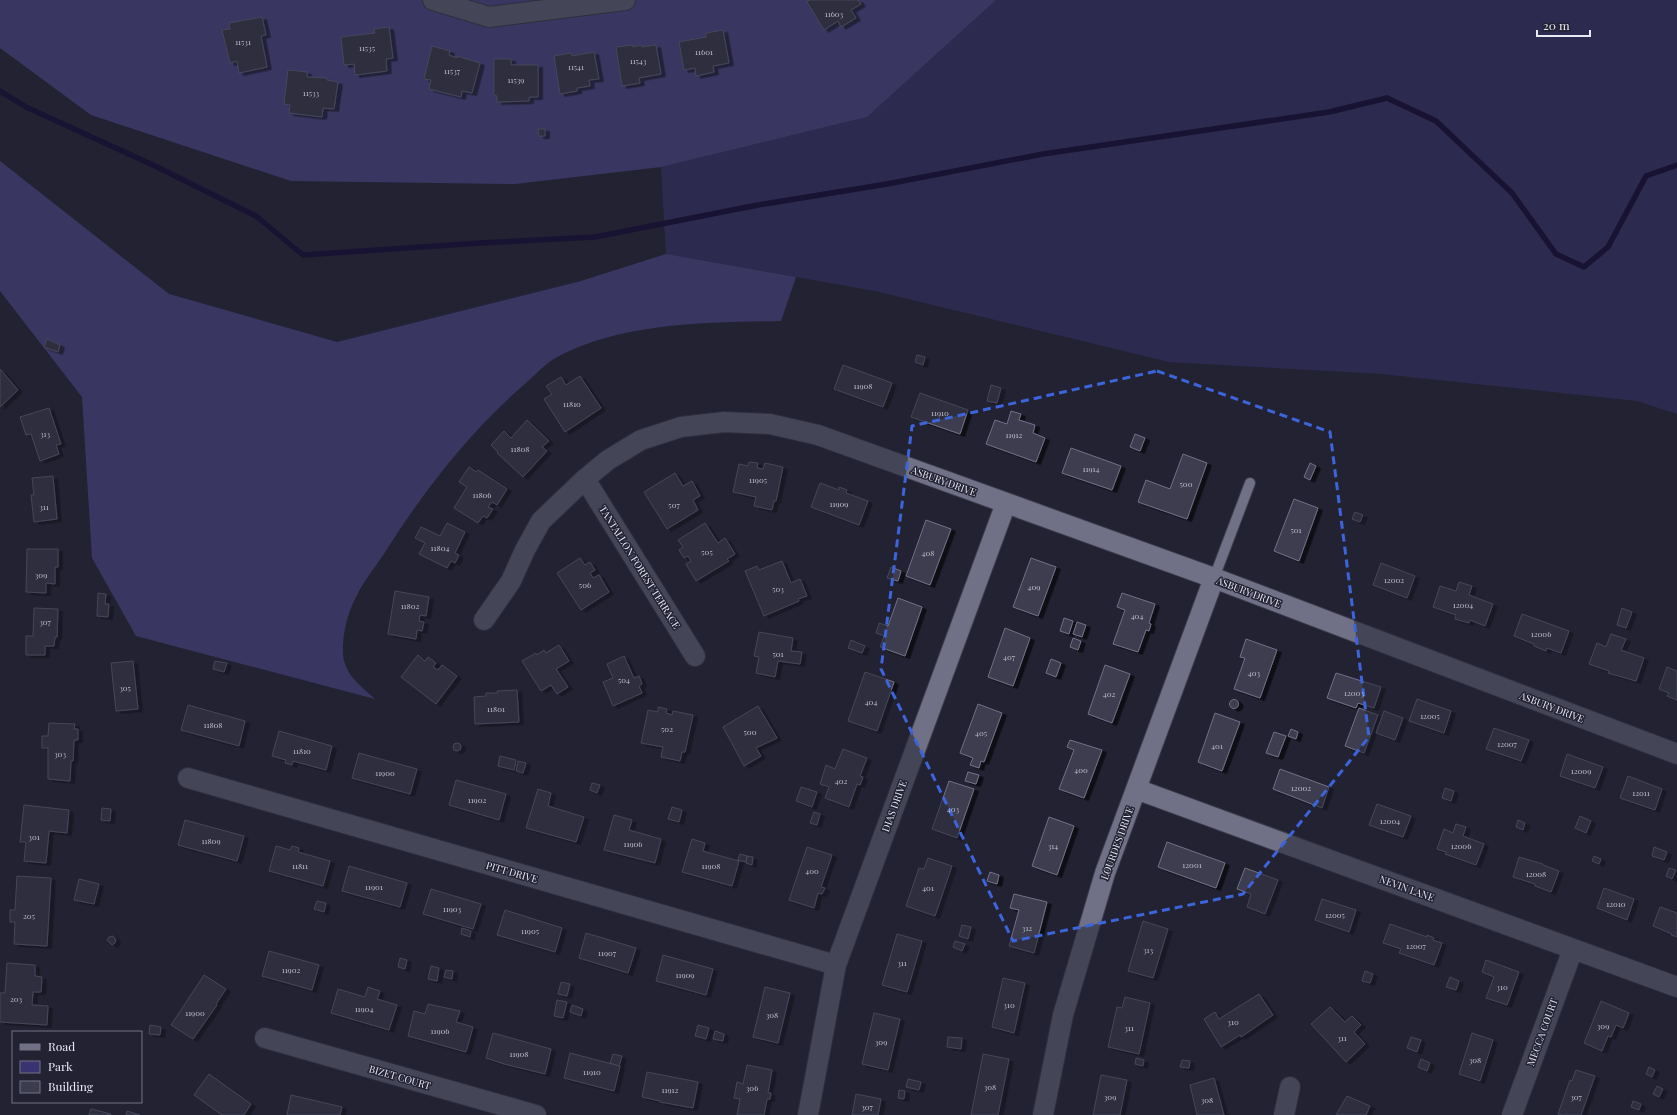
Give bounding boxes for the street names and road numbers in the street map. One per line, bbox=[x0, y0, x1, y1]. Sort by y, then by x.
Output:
street label: ASBURY DRIVE bbox=[909, 462, 978, 499]
street label: TANTALLON FOREST TERRACE bbox=[596, 503, 684, 631]
street label: ASBURY DRIVE bbox=[1214, 573, 1283, 611]
street label: ASBURY DRIVE bbox=[1517, 688, 1586, 726]
street label: DIAS DRIVE bbox=[878, 778, 910, 834]
street label: LOURDES DRIVE bbox=[1097, 804, 1137, 882]
street label: PITT DRIVE bbox=[484, 858, 540, 886]
street label: NEVIN LANE bbox=[1378, 872, 1436, 904]
street label: MECCA COURT bbox=[1523, 996, 1561, 1068]
street label: BIZET COURT bbox=[367, 1061, 433, 1093]

